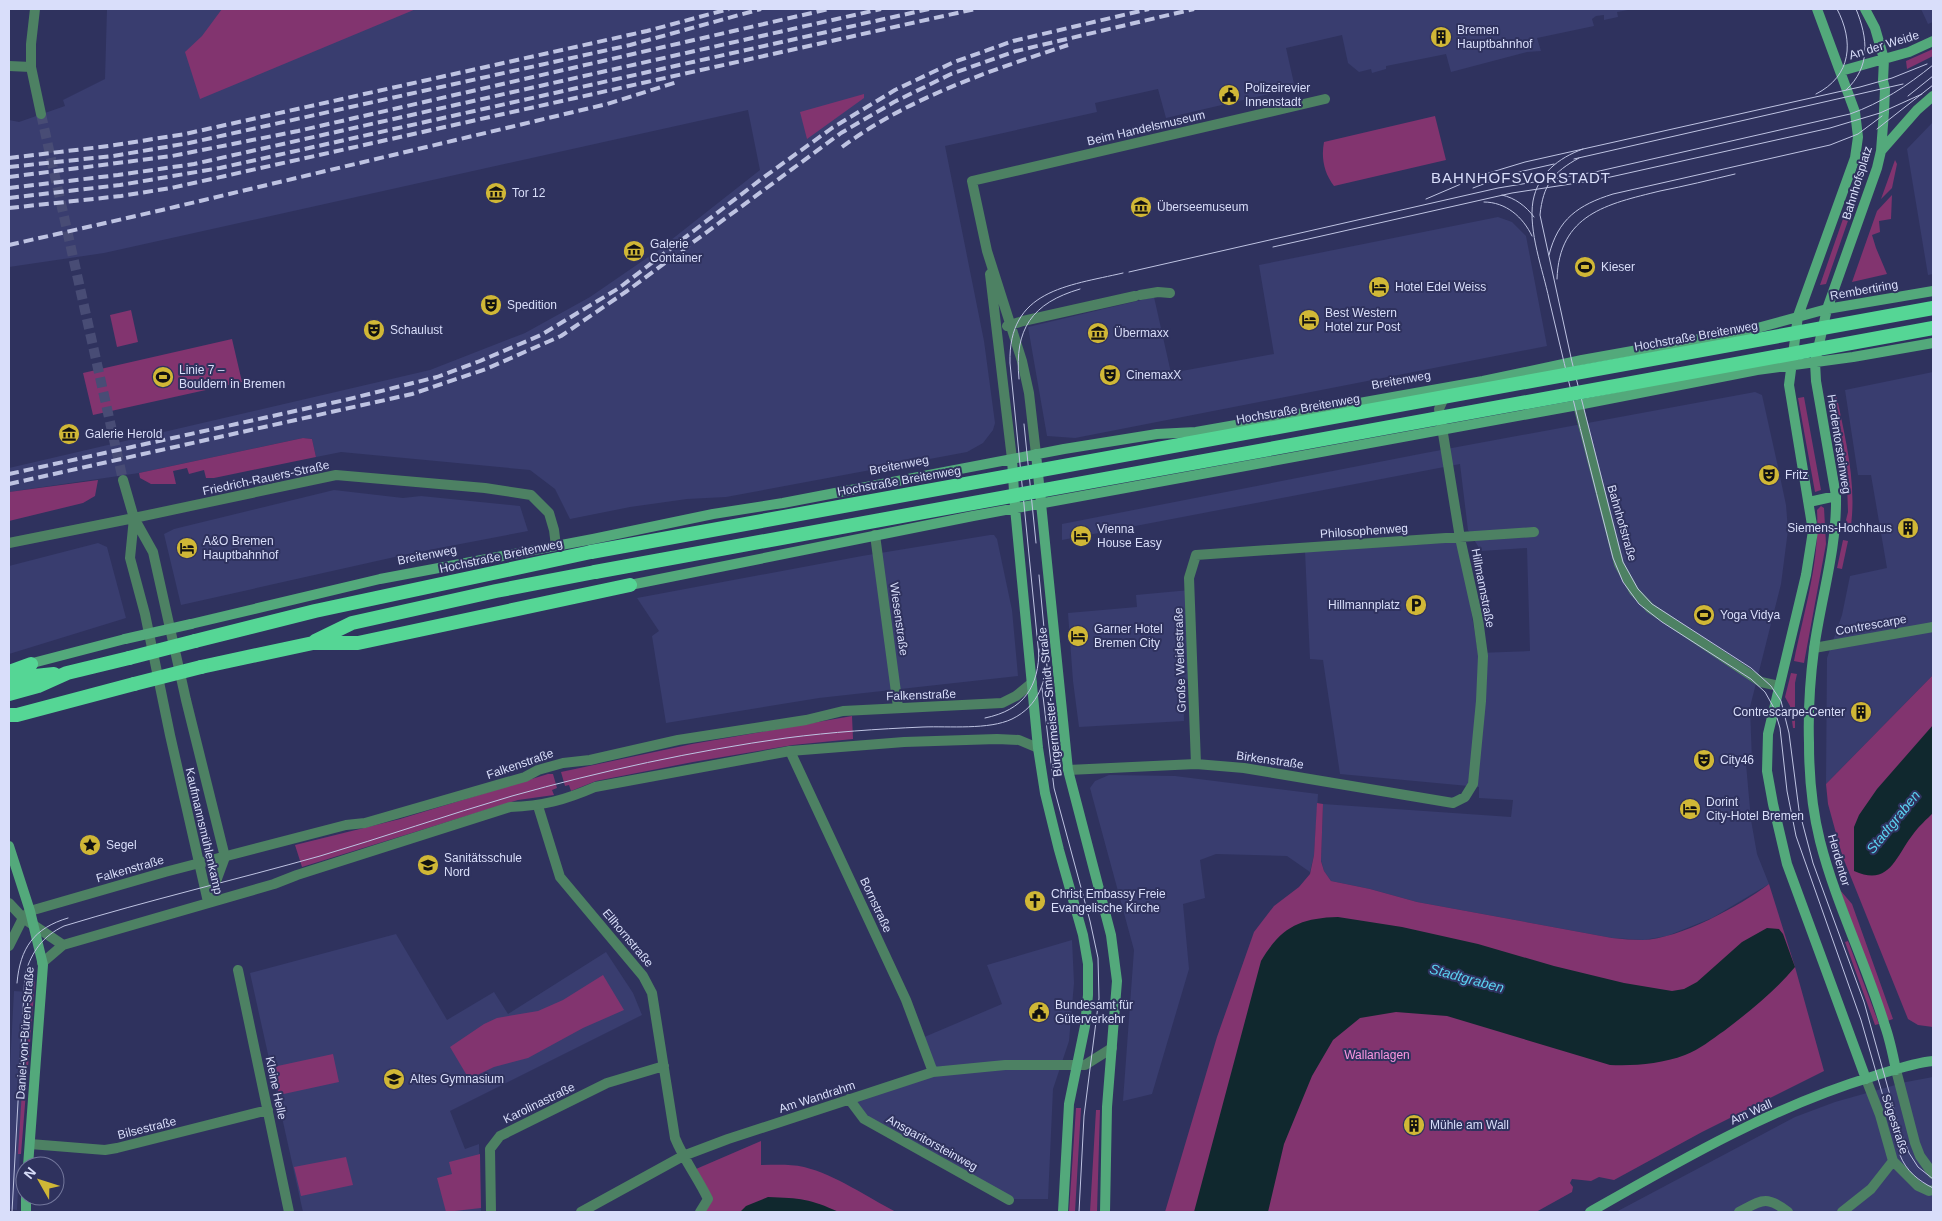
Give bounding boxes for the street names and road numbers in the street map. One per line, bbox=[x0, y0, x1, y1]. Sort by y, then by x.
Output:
street label: An der Weide bbox=[1847, 28, 1921, 62]
street label: Beim Handelsmuseum bbox=[1086, 108, 1206, 148]
street label: Bahnhofsplatz bbox=[1839, 145, 1875, 221]
street label: Rembertiring bbox=[1829, 277, 1899, 303]
street label: Hochstraße Breitenweg bbox=[1633, 318, 1759, 354]
street label: Breitenweg bbox=[1370, 368, 1432, 392]
street label: Hochstraße Breitenweg bbox=[1235, 391, 1361, 427]
street label: Herdentorsteinweg bbox=[1824, 393, 1854, 495]
street label: Breitenweg bbox=[868, 452, 930, 478]
street label: Friedrich-Rauers-Straße bbox=[201, 458, 331, 498]
street label: Hochstraße Breitenweg bbox=[836, 463, 962, 499]
street label: Bahnhofstraße bbox=[1604, 483, 1640, 563]
street label: Philosophenweg bbox=[1320, 521, 1408, 541]
street label: Hochstraße Breitenweg bbox=[438, 536, 564, 576]
street label: Breitenweg bbox=[396, 542, 458, 568]
street label: Hillmannstraße bbox=[1468, 547, 1498, 629]
street label: Wiesenstraße bbox=[887, 581, 911, 657]
street label: Große Weidestraße bbox=[1171, 607, 1189, 713]
street label: Contrescarpe bbox=[1834, 612, 1908, 638]
street label: Bürgermeister-Smidt-Straße bbox=[1035, 626, 1065, 777]
street label: Falkenstraße bbox=[886, 687, 957, 703]
street label: Falkenstraße bbox=[485, 746, 556, 782]
street label: Birkenstraße bbox=[1235, 748, 1305, 772]
street label: Kaufmannsmühlenkamp bbox=[183, 766, 225, 896]
street label: Herdentor bbox=[1825, 832, 1853, 888]
street label: Falkenstraße bbox=[94, 853, 166, 885]
street label: Bornstraße bbox=[857, 875, 895, 935]
street label: Ellhornstraße bbox=[600, 906, 657, 970]
street label: Daniel-von-Büren-Straße bbox=[13, 966, 37, 1100]
street label: Kleine Helle bbox=[262, 1055, 290, 1121]
street label: Am Wandrahm bbox=[777, 1078, 857, 1116]
street label: Karolinastraße bbox=[501, 1079, 577, 1126]
street label: Sögestraße bbox=[1879, 1092, 1911, 1156]
street label: Am Wall bbox=[1728, 1097, 1774, 1127]
street label: Ansgaritorsteinweg bbox=[884, 1112, 980, 1174]
street label: Bilsestraße bbox=[116, 1114, 178, 1142]

